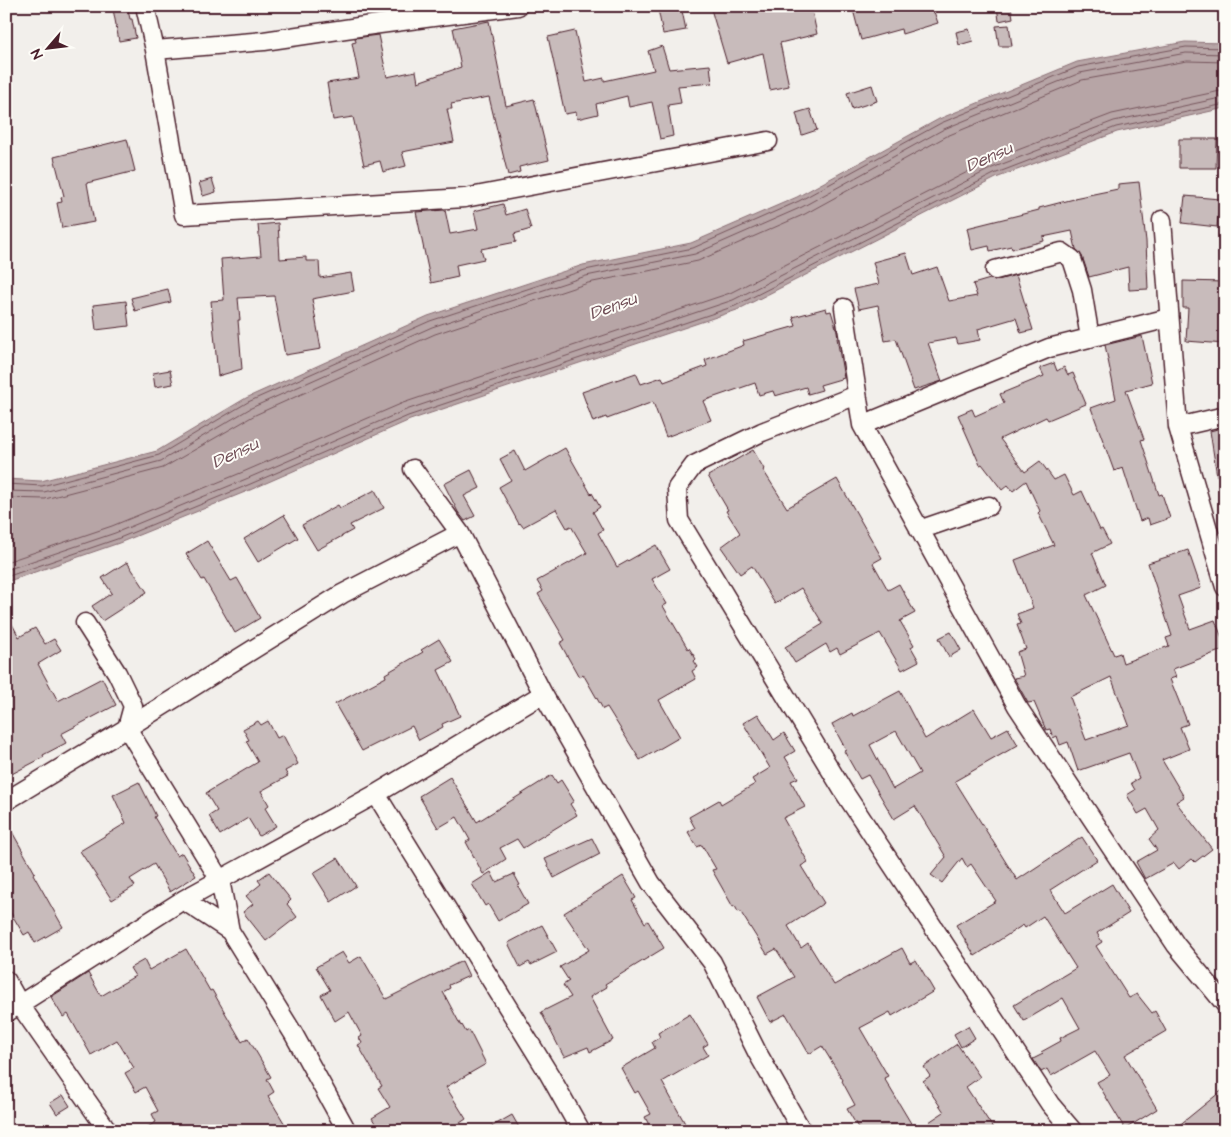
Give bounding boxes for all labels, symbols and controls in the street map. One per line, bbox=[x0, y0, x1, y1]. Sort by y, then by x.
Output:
north arrow bbox=[22, 22, 72, 72]
text: N bbox=[26, 45, 48, 62]
water label: Densu bbox=[962, 135, 1017, 178]
water label: Densu bbox=[586, 286, 641, 326]
water label: Densu bbox=[208, 431, 263, 475]

